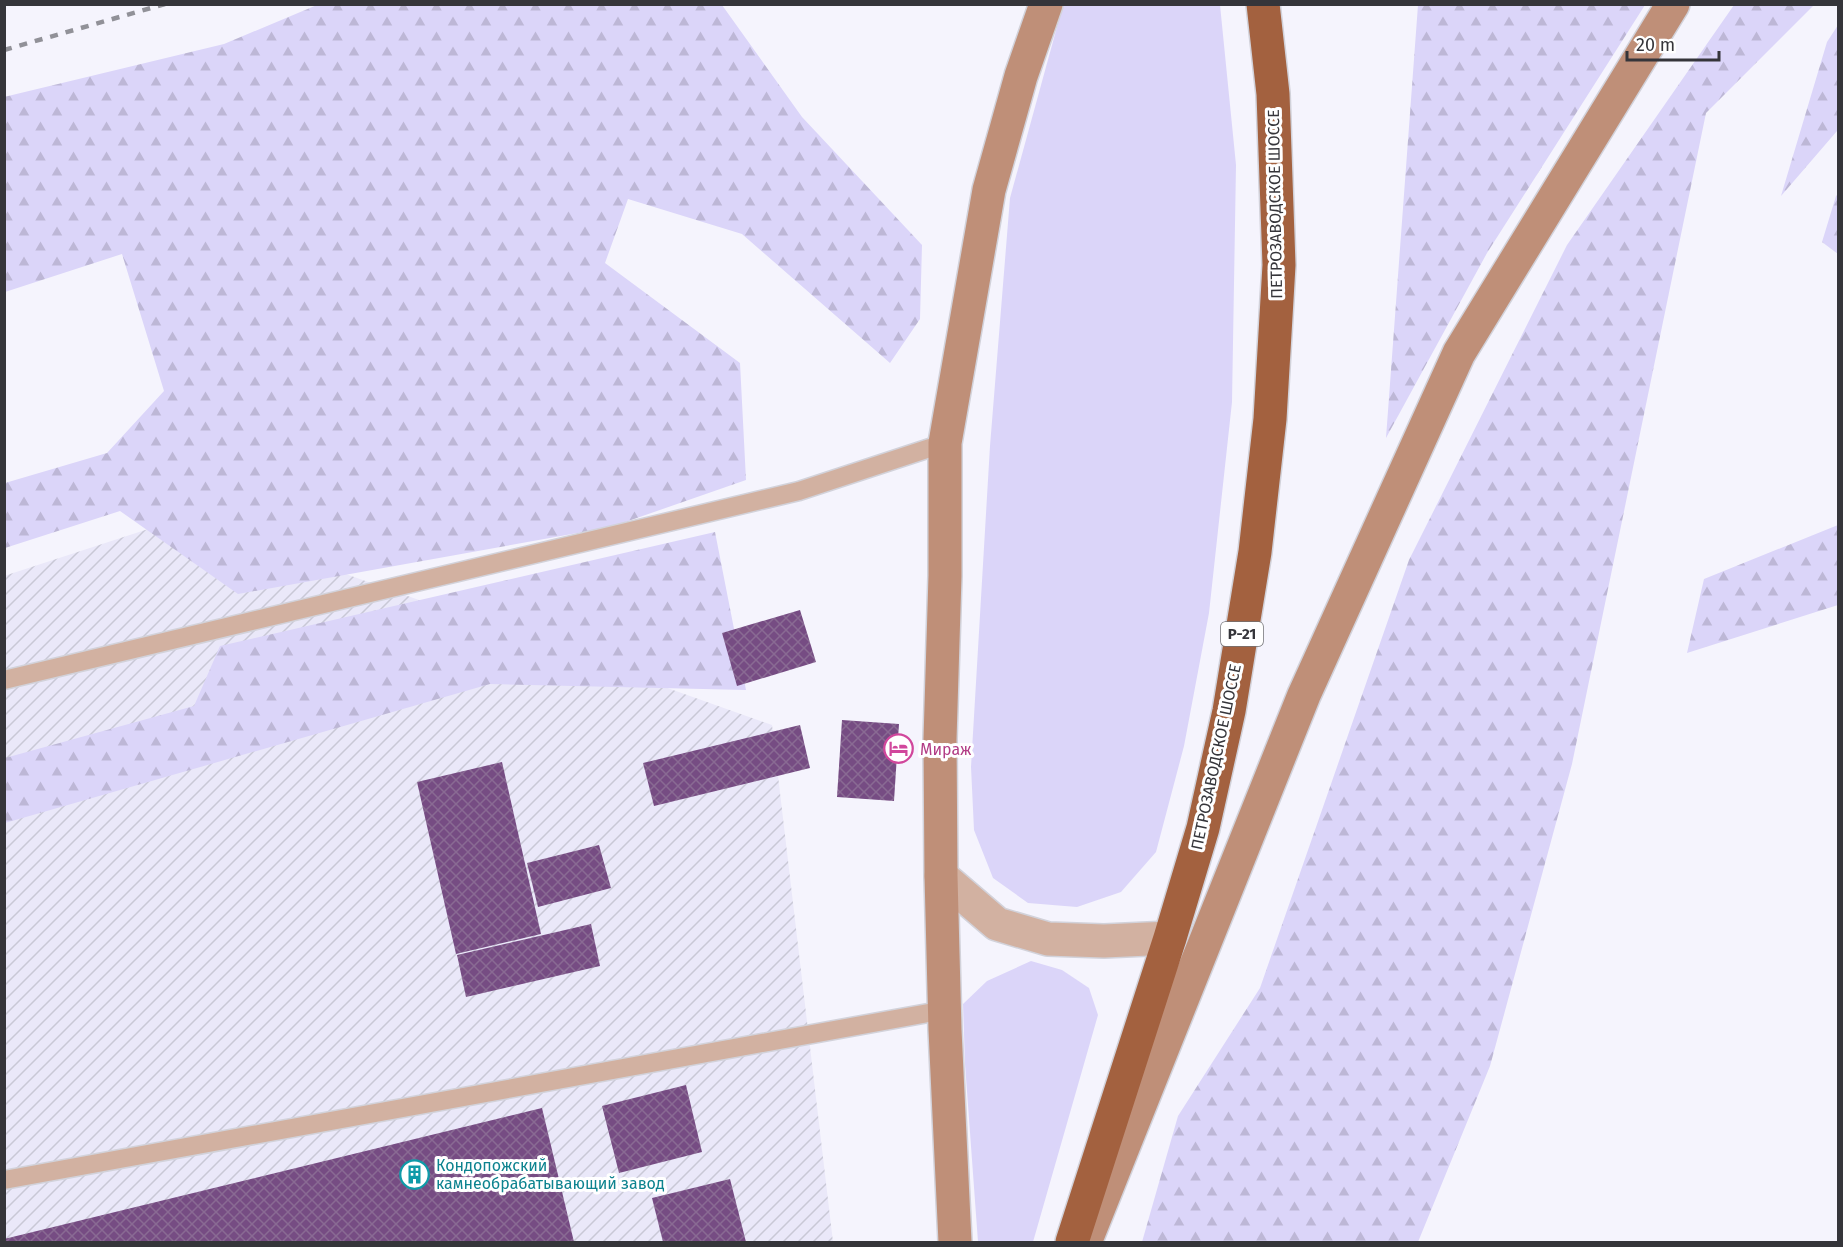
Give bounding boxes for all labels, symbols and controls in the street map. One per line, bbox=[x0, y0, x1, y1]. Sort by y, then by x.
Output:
scale bar bbox=[1627, 24, 1718, 62]
text: 20 m bbox=[1636, 34, 1675, 56]
street label: ПЕТРОЗАВОДСКОЕ ШОССЕ bbox=[1264, 109, 1286, 299]
road number: Р-21 bbox=[1221, 622, 1263, 646]
street label: ПЕТРОЗАВОДСКОЕ ШОССЕ bbox=[1187, 662, 1245, 852]
hotel icon: Мираж bbox=[883, 733, 915, 765]
place label: Мираж bbox=[920, 740, 972, 759]
place label: Кондопожский камнеобрабатывающий завод bbox=[436, 1156, 665, 1193]
building icon: Кондопожский камнеобрабатывающий завод bbox=[399, 1158, 431, 1190]

